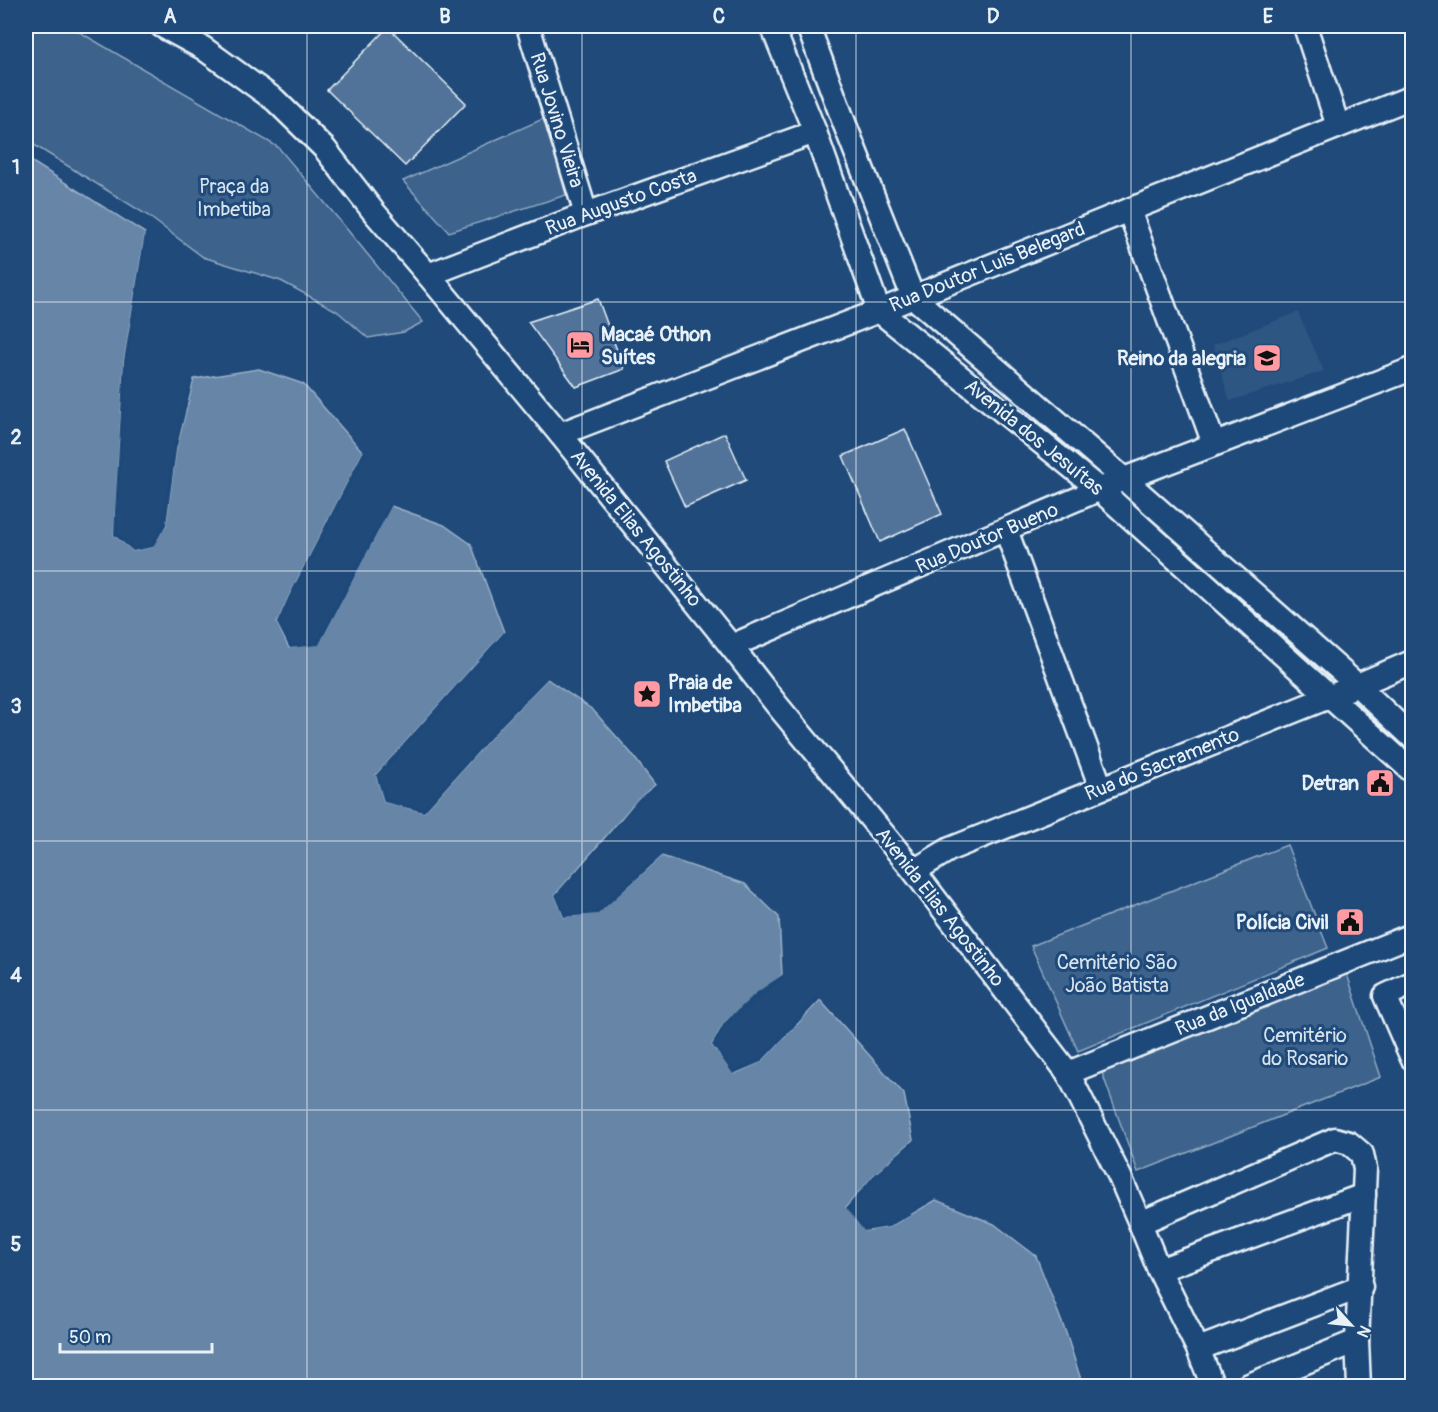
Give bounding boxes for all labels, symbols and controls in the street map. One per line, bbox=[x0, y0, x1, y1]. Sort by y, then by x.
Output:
text: A bbox=[164, 4, 177, 29]
text: B bbox=[439, 4, 451, 29]
text: C bbox=[713, 4, 725, 29]
text: D bbox=[987, 4, 1000, 29]
text: E bbox=[1263, 4, 1274, 29]
street label: Rua Jovino Vieira bbox=[525, 49, 589, 191]
text: 1 bbox=[12, 155, 20, 180]
street label: Rua Augusto Costa bbox=[542, 163, 700, 241]
park label: Praça da Imbetiba bbox=[197, 174, 271, 222]
street label: Rua Doutor Luis Belegard bbox=[886, 216, 1088, 318]
place label: Macaé Othon Suítes bbox=[601, 322, 711, 370]
hotel icon: Macaé Othon Suítes bbox=[564, 329, 596, 361]
school or university icon: Reino da alegria bbox=[1251, 342, 1283, 374]
place label: Reino da alegria bbox=[1117, 346, 1246, 371]
street label: Avenida dos Jesuítas bbox=[959, 373, 1109, 501]
text: 2 bbox=[10, 425, 22, 450]
street label: Avenida Elias Agostinho bbox=[565, 444, 707, 612]
street label: Rua Doutor Bueno bbox=[912, 497, 1062, 579]
place label: Praia de Imbetiba bbox=[668, 670, 742, 718]
place icon: Praia de Imbetiba bbox=[631, 678, 663, 710]
text: 3 bbox=[10, 694, 22, 719]
street label: Rua do Sacramento bbox=[1081, 722, 1243, 806]
public building icon: Detran bbox=[1364, 767, 1396, 799]
place label: Detran bbox=[1301, 771, 1359, 796]
street label: Avenida Elias Agostinho bbox=[870, 822, 1010, 992]
public building icon: Polícia Civil bbox=[1334, 906, 1366, 938]
place label: Polícia Civil bbox=[1236, 910, 1329, 935]
park label: Cemitério São João Batista bbox=[1057, 950, 1178, 998]
text: 4 bbox=[10, 963, 22, 988]
street label: Rua da Igualdade bbox=[1172, 967, 1309, 1041]
park label: Cemitério do Rosario bbox=[1262, 1023, 1348, 1071]
text: 5 bbox=[11, 1232, 22, 1257]
north arrow bbox=[1321, 1295, 1381, 1355]
scale bar bbox=[60, 1316, 212, 1354]
text: N bbox=[1352, 1322, 1375, 1341]
text: 50 m bbox=[69, 1326, 111, 1349]

